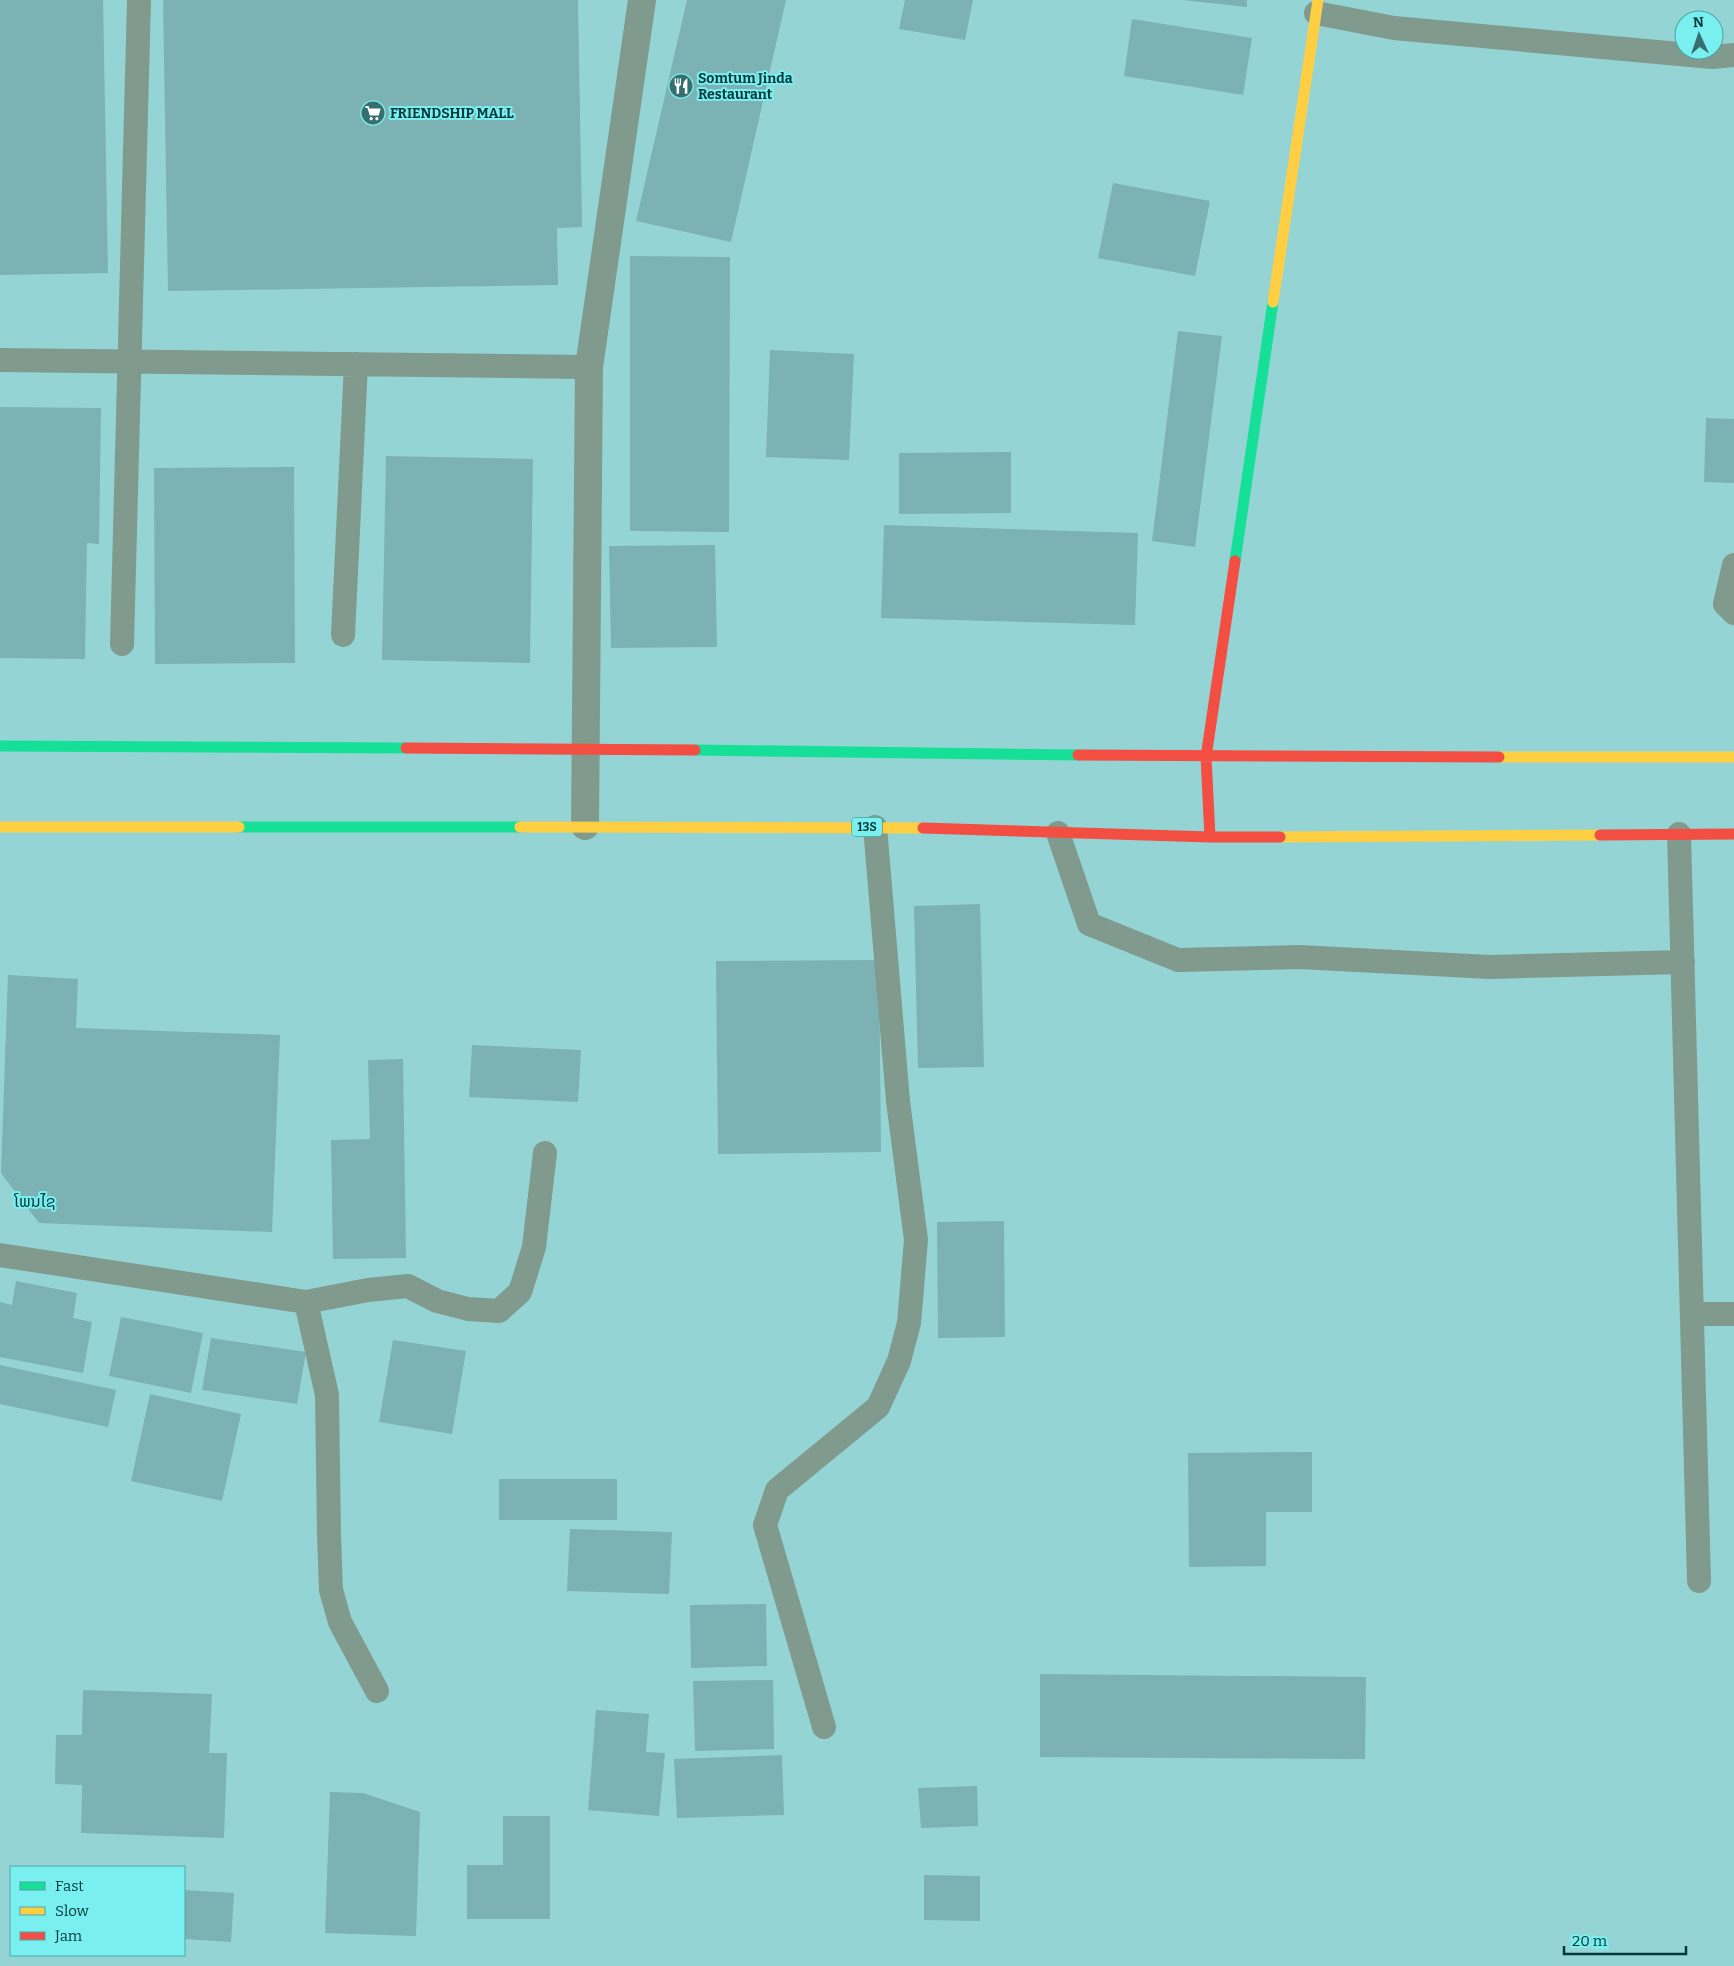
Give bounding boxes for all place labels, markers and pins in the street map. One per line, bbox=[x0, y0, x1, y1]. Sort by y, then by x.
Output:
place label: Somtum Jinda Restaurant bbox=[698, 70, 793, 103]
restaurant icon: Somtum Jinda Restaurant bbox=[668, 73, 694, 99]
supermarket icon: FRIENDSHIP MALL bbox=[360, 100, 386, 126]
place label: FRIENDSHIP MALL bbox=[390, 105, 514, 122]

